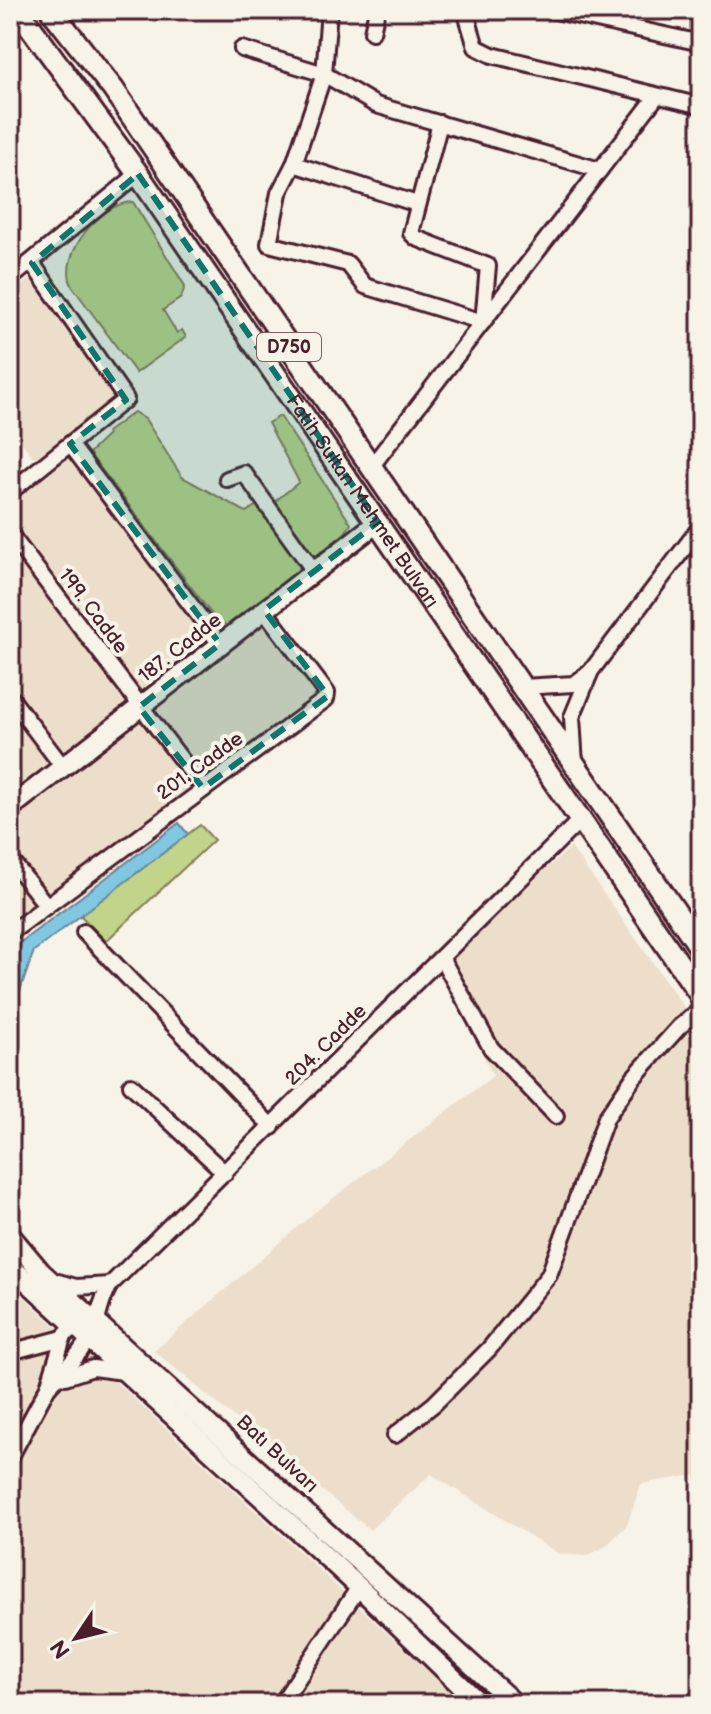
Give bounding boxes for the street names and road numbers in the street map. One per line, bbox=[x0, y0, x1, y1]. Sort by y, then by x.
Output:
road number: D750 bbox=[257, 333, 321, 361]
street label: Fatih Sultan Mehmet Bulvarı bbox=[281, 390, 444, 613]
street label: 199. Cadde bbox=[53, 564, 133, 658]
street label: 187. Cadde bbox=[134, 608, 226, 688]
street label: 201. Cadde bbox=[152, 727, 248, 805]
street label: 204. Cadde bbox=[280, 999, 372, 1091]
street label: Batı Bulvarı bbox=[231, 1410, 323, 1498]

